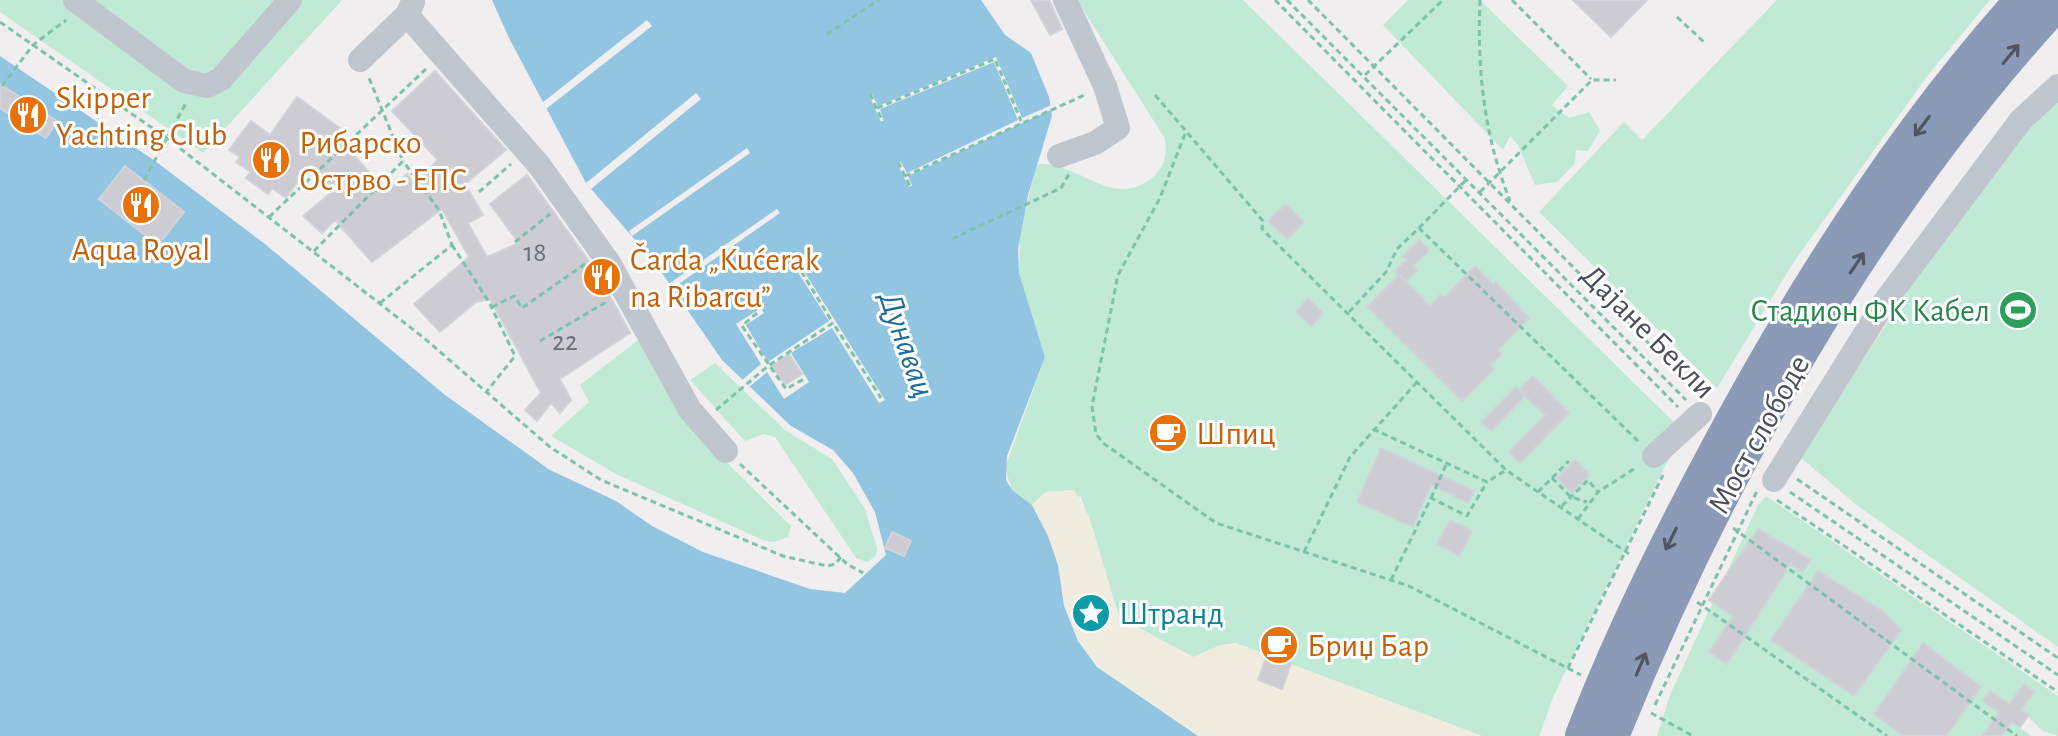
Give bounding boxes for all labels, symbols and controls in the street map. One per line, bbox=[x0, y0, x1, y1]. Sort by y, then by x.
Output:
one-way arrow bbox=[2002, 44, 2020, 65]
place label: Skipper Yachting Club bbox=[56, 82, 227, 151]
restaurant icon: Skipper Yachting Club bbox=[7, 94, 49, 136]
one-way arrow bbox=[1913, 115, 1930, 136]
place label: Рибарско Острво - ЕПС bbox=[299, 127, 467, 196]
restaurant icon: Рибарско Острво - ЕПС bbox=[250, 139, 292, 181]
restaurant icon: Aqua Royal bbox=[120, 184, 162, 226]
place label: Aqua Royal bbox=[72, 234, 210, 266]
house number: 18 bbox=[524, 239, 546, 267]
place label: Čarda „Kućerak na Ribarcu” bbox=[630, 242, 820, 313]
one-way arrow bbox=[1849, 252, 1865, 275]
restaurant icon: Čarda „Kućerak na Ribarcu” bbox=[581, 256, 623, 298]
street label: Дајане Бекли bbox=[1575, 259, 1721, 405]
water label: Дунавац bbox=[872, 286, 940, 402]
sports icon: Стадион ФК Кабел bbox=[1997, 289, 2039, 331]
place label: Стадион ФК Кабел bbox=[1750, 295, 1990, 327]
house number: 22 bbox=[552, 328, 578, 356]
street label: Мост слободе bbox=[1702, 350, 1816, 519]
cafe icon: Шпиц bbox=[1147, 412, 1189, 454]
place label: Шпиц bbox=[1196, 418, 1276, 450]
one-way arrow bbox=[1663, 527, 1678, 551]
place icon: Штранд bbox=[1070, 592, 1112, 634]
place label: Штранд bbox=[1119, 598, 1224, 630]
cafe icon: Бриџ Бар bbox=[1258, 624, 1300, 666]
place label: Бриџ Бар bbox=[1307, 630, 1429, 662]
one-way arrow bbox=[1634, 652, 1649, 677]

